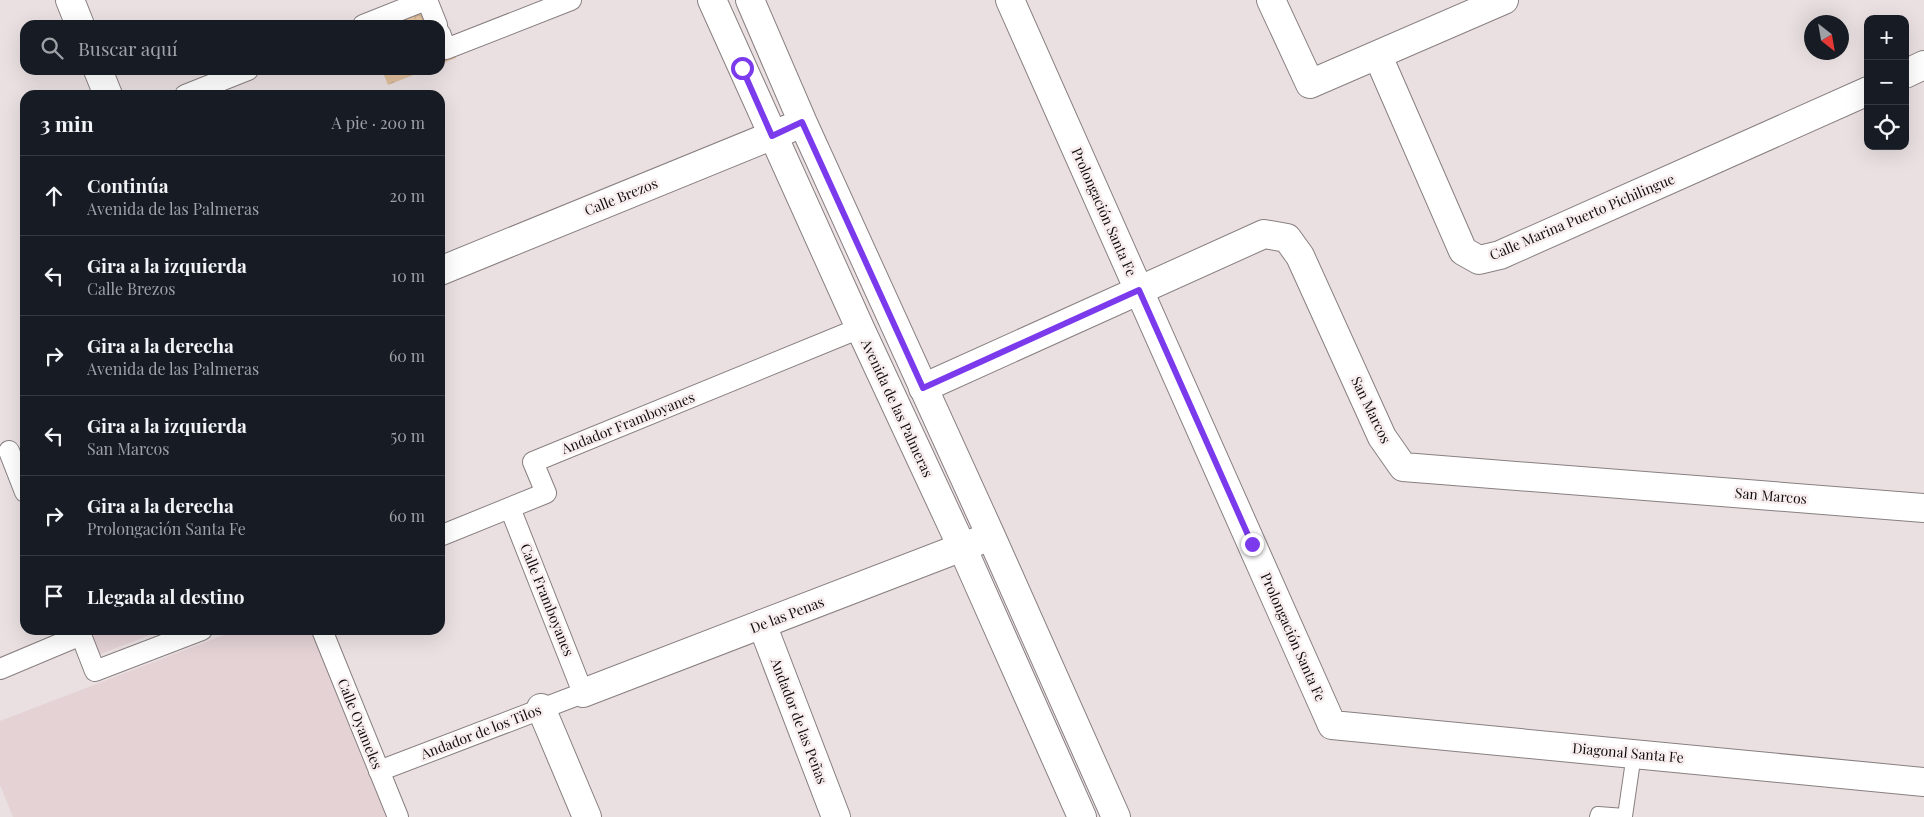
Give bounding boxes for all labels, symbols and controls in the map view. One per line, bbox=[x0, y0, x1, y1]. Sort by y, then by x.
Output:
north arrow bbox=[1804, 15, 1849, 60]
map controls bbox=[1864, 15, 1909, 150]
button: + bbox=[1864, 15, 1909, 60]
search box bbox=[20, 20, 445, 75]
icon: search bbox=[38, 34, 66, 62]
text: Buscar aquí bbox=[78, 35, 178, 61]
route start bbox=[731, 57, 754, 80]
button: − bbox=[1864, 60, 1909, 105]
button: locate bbox=[1864, 105, 1909, 150]
text: 3 min bbox=[40, 109, 94, 137]
text: A pie · 200 m bbox=[332, 112, 425, 133]
street label: Prolongación Santa Fe bbox=[1068, 144, 1141, 279]
street label: Calle Marina Puerto Pichilingue bbox=[1486, 169, 1677, 264]
text: Continúa bbox=[87, 172, 169, 198]
street label: Calle Brezos bbox=[581, 173, 660, 220]
icon: ahead bbox=[40, 182, 68, 210]
text: 20 m bbox=[390, 185, 425, 206]
text: Avenida de las Palmeras bbox=[87, 198, 259, 219]
text: Gira a la izquierda bbox=[87, 252, 247, 278]
icon: left bbox=[40, 262, 68, 290]
text: 10 m bbox=[391, 265, 425, 286]
text: Calle Brezos bbox=[87, 278, 175, 299]
text: Gira a la derecha bbox=[87, 332, 234, 358]
street label: Avenida de las Palmeras bbox=[857, 335, 938, 480]
icon: right bbox=[40, 342, 68, 370]
text: 60 m bbox=[389, 345, 425, 366]
text: Avenida de las Palmeras bbox=[87, 358, 259, 379]
street label: San Marcos bbox=[1347, 373, 1396, 446]
street label: Andador Framboyanes bbox=[557, 387, 697, 458]
text: Gira a la izquierda bbox=[87, 412, 247, 438]
icon: left bbox=[40, 422, 68, 450]
text: 50 m bbox=[391, 425, 425, 446]
text: San Marcos bbox=[87, 438, 169, 459]
street label: San Marcos bbox=[1734, 483, 1808, 508]
text: Gira a la derecha bbox=[87, 492, 234, 518]
icon: right bbox=[40, 502, 68, 530]
text: 60 m bbox=[389, 505, 425, 526]
text: Prolongación Santa Fe bbox=[87, 518, 246, 539]
route end bbox=[1241, 533, 1264, 556]
street label: Calle Framboyanes bbox=[516, 541, 579, 659]
street label: Prolongación Santa Fe bbox=[1257, 569, 1330, 704]
icon: arrive bbox=[40, 582, 68, 610]
text: Llegada al destino bbox=[87, 583, 245, 609]
street label: De las Penas bbox=[747, 592, 826, 637]
street label: Andador de las Peñas bbox=[766, 654, 832, 786]
street label: Calle Oyameles bbox=[334, 676, 387, 772]
street label: Andador de los Tilos bbox=[417, 700, 544, 764]
street label: Diagonal Santa Fe bbox=[1572, 738, 1685, 767]

